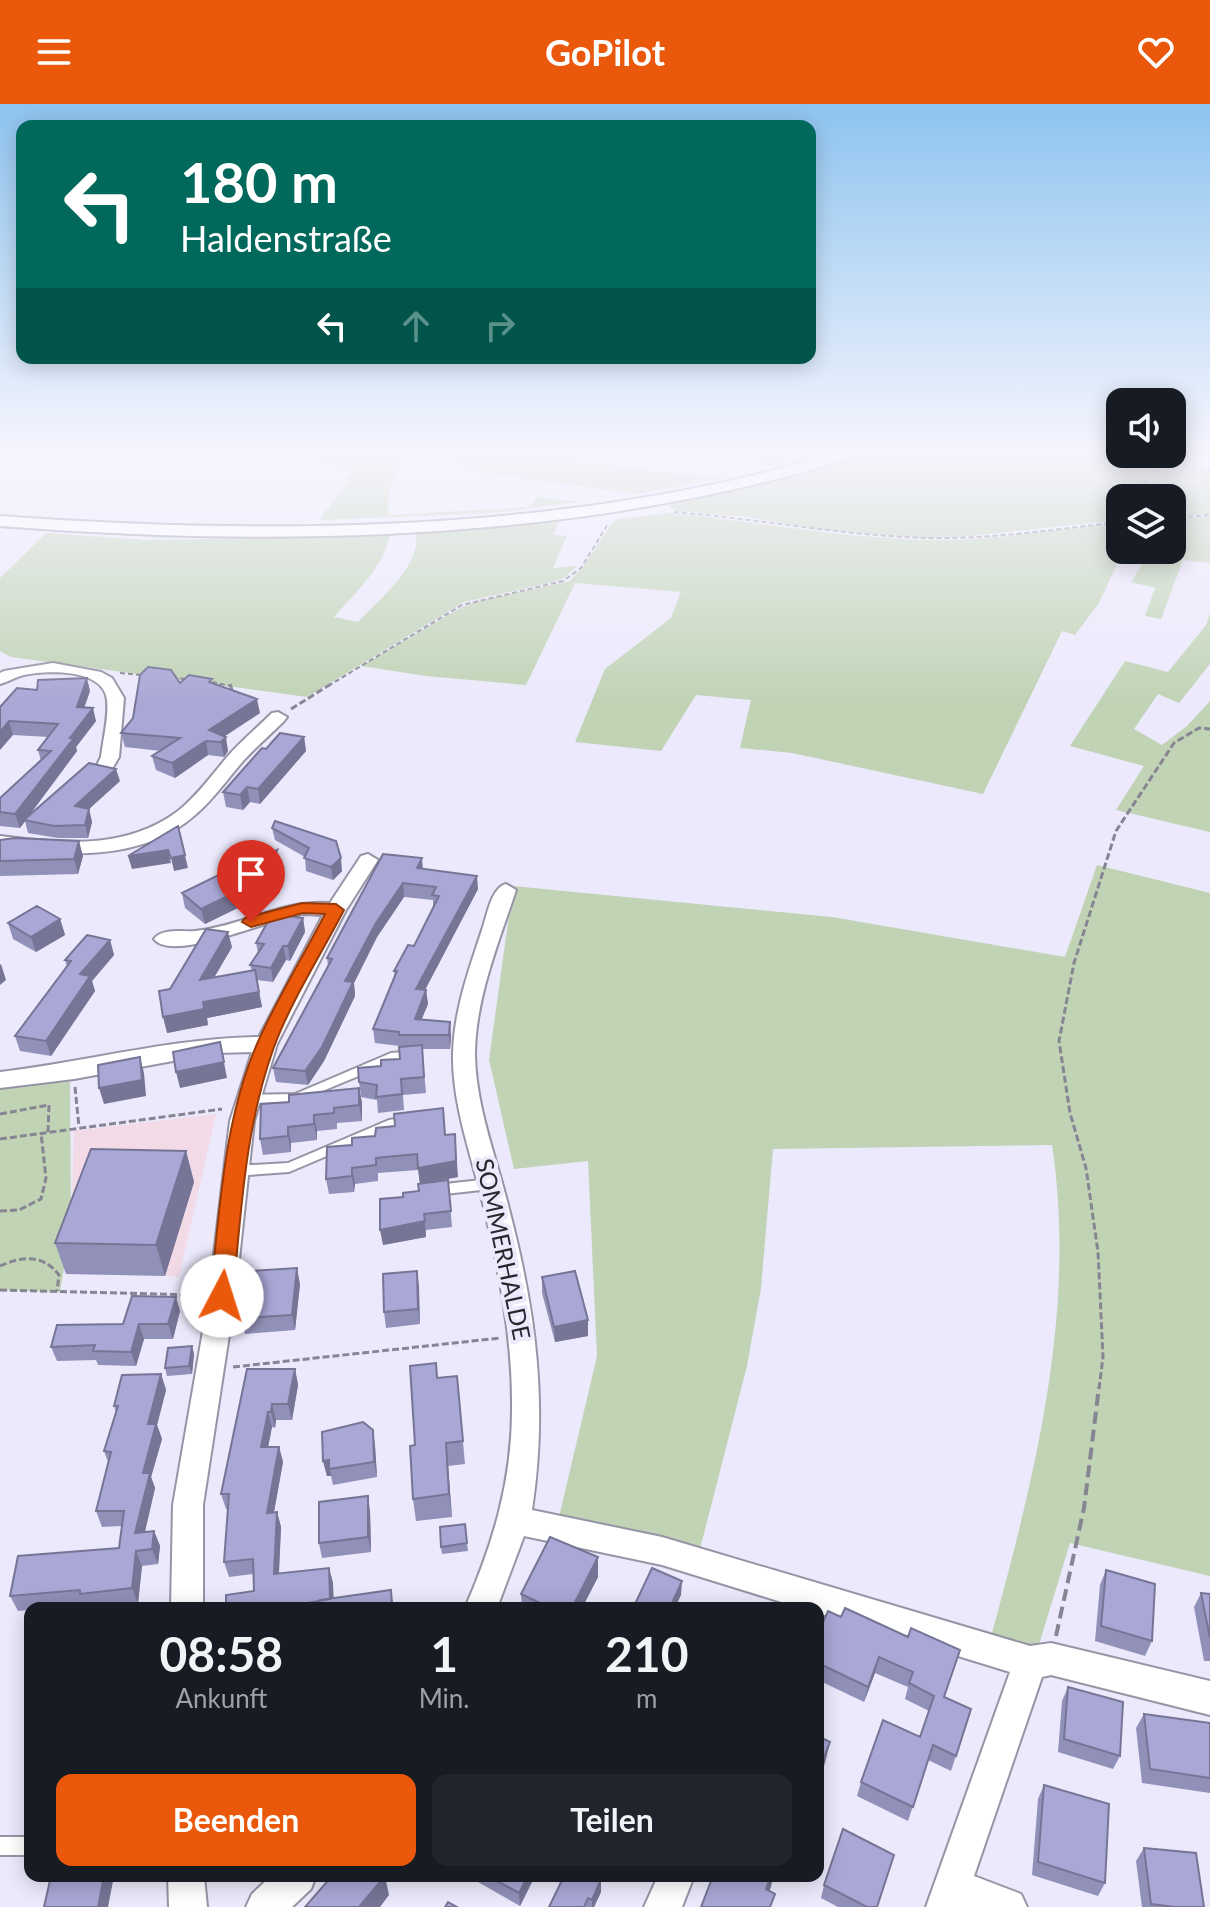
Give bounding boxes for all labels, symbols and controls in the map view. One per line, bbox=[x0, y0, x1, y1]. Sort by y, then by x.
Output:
icon: menu bbox=[32, 30, 76, 74]
text: GoPilot bbox=[545, 30, 665, 74]
icon: heart bbox=[1134, 30, 1178, 74]
text: 180 m bbox=[180, 148, 338, 215]
icon: left bbox=[48, 152, 152, 256]
text: Haldenstraße bbox=[180, 216, 392, 260]
icon: left bbox=[310, 304, 354, 348]
icon: ahead bbox=[394, 304, 438, 348]
icon: right bbox=[478, 304, 522, 348]
map controls bbox=[1106, 388, 1186, 564]
button: sound bbox=[1106, 388, 1186, 468]
button: layers bbox=[1106, 484, 1186, 564]
pin bbox=[217, 840, 285, 922]
icon: arrive bbox=[229, 852, 273, 896]
street label: SOMMERHALDE bbox=[471, 1156, 537, 1342]
position arrow bbox=[180, 1254, 264, 1338]
text: 08:58 bbox=[159, 1625, 283, 1682]
text: 1 bbox=[430, 1625, 458, 1682]
text: 210 bbox=[605, 1625, 689, 1682]
text: Ankunft bbox=[175, 1682, 267, 1714]
text: Min. bbox=[419, 1682, 470, 1714]
text: m bbox=[636, 1682, 657, 1714]
button: Beenden bbox=[56, 1774, 416, 1866]
button: Teilen bbox=[432, 1774, 792, 1866]

